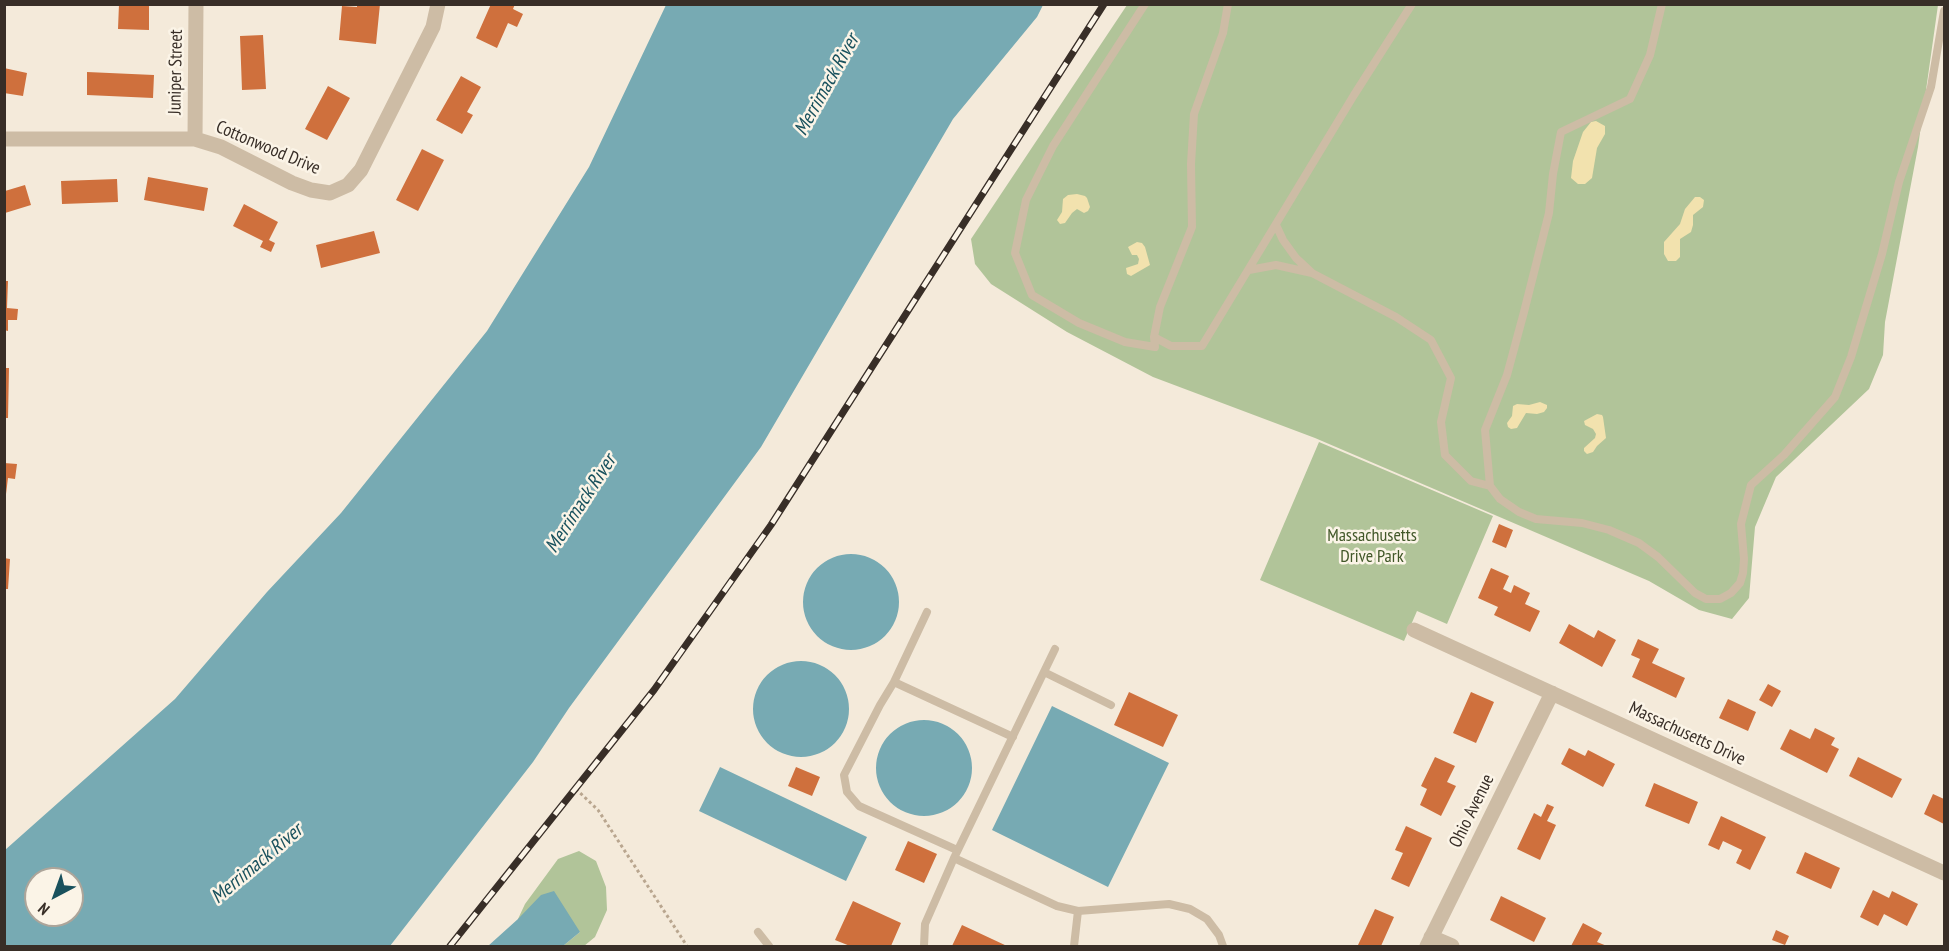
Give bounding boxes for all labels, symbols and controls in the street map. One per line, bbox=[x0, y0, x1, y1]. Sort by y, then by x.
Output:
street label: Juniper Street bbox=[164, 29, 188, 115]
water label: Merrimack River bbox=[789, 30, 865, 140]
street label: Cottonwood Drive bbox=[213, 116, 323, 180]
water label: Merrimack River bbox=[540, 451, 622, 557]
park label: Massachusetts Drive Park bbox=[1327, 525, 1417, 568]
street label: Massachusetts Drive bbox=[1625, 698, 1749, 770]
street label: Ohio Avenue bbox=[1445, 771, 1499, 851]
water label: Merrimack River bbox=[206, 819, 308, 909]
north arrow bbox=[24, 867, 84, 927]
text: N bbox=[34, 899, 53, 919]

